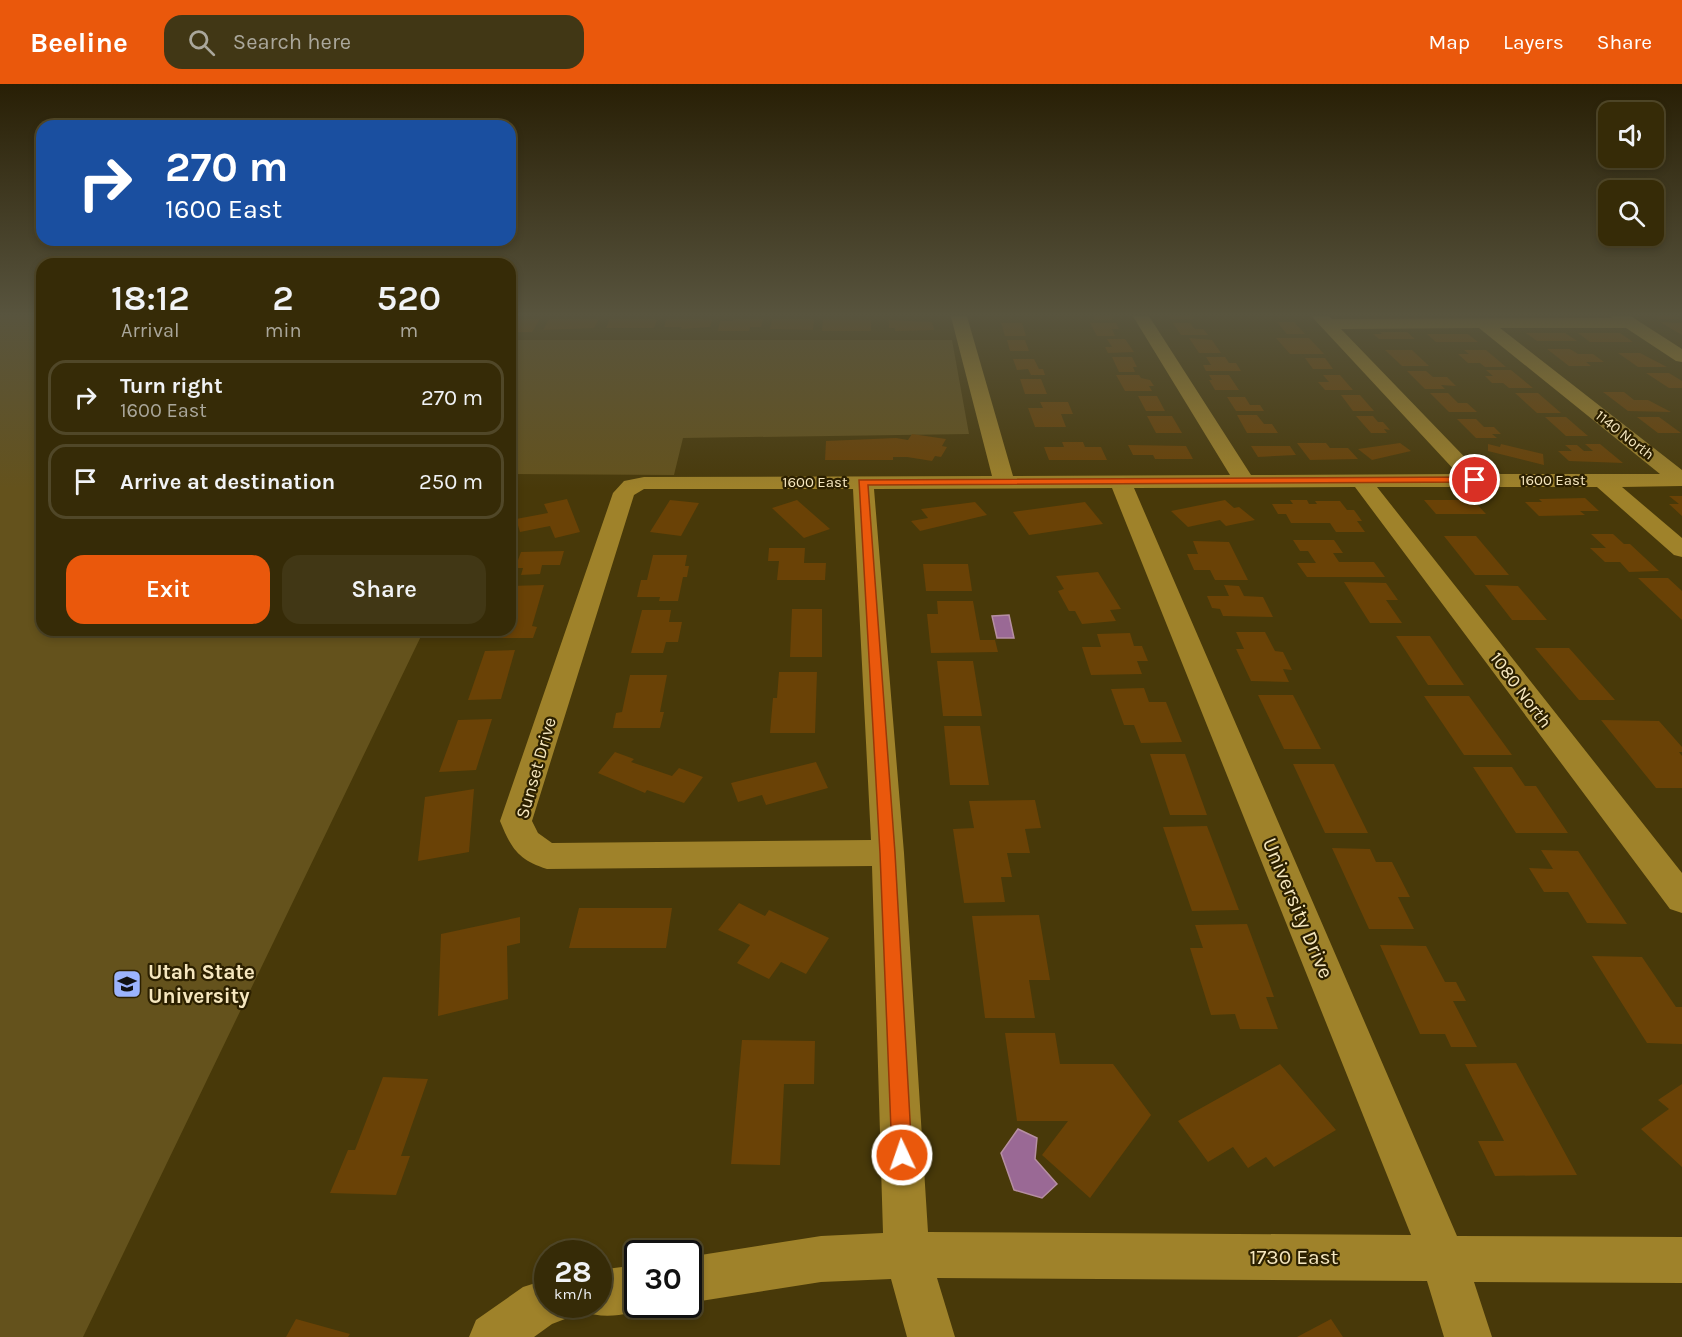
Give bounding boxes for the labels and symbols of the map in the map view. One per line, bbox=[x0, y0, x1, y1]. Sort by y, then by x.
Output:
street label: 1140 North bbox=[1592, 407, 1658, 463]
pin bbox=[1449, 454, 1500, 505]
street label: 1600 East bbox=[1520, 471, 1586, 489]
street label: 1600 East bbox=[782, 473, 848, 491]
street label: 1080 North bbox=[1485, 648, 1557, 732]
street label: Sunset Drive bbox=[511, 715, 561, 821]
street label: University Drive bbox=[1258, 834, 1338, 982]
place label: Utah State University bbox=[148, 960, 255, 1008]
school or university icon: Utah State University bbox=[111, 968, 143, 1000]
position arrow bbox=[870, 1123, 934, 1187]
speed limit sign: 30 bbox=[624, 1240, 702, 1318]
street label: 1730 East bbox=[1250, 1245, 1339, 1269]

